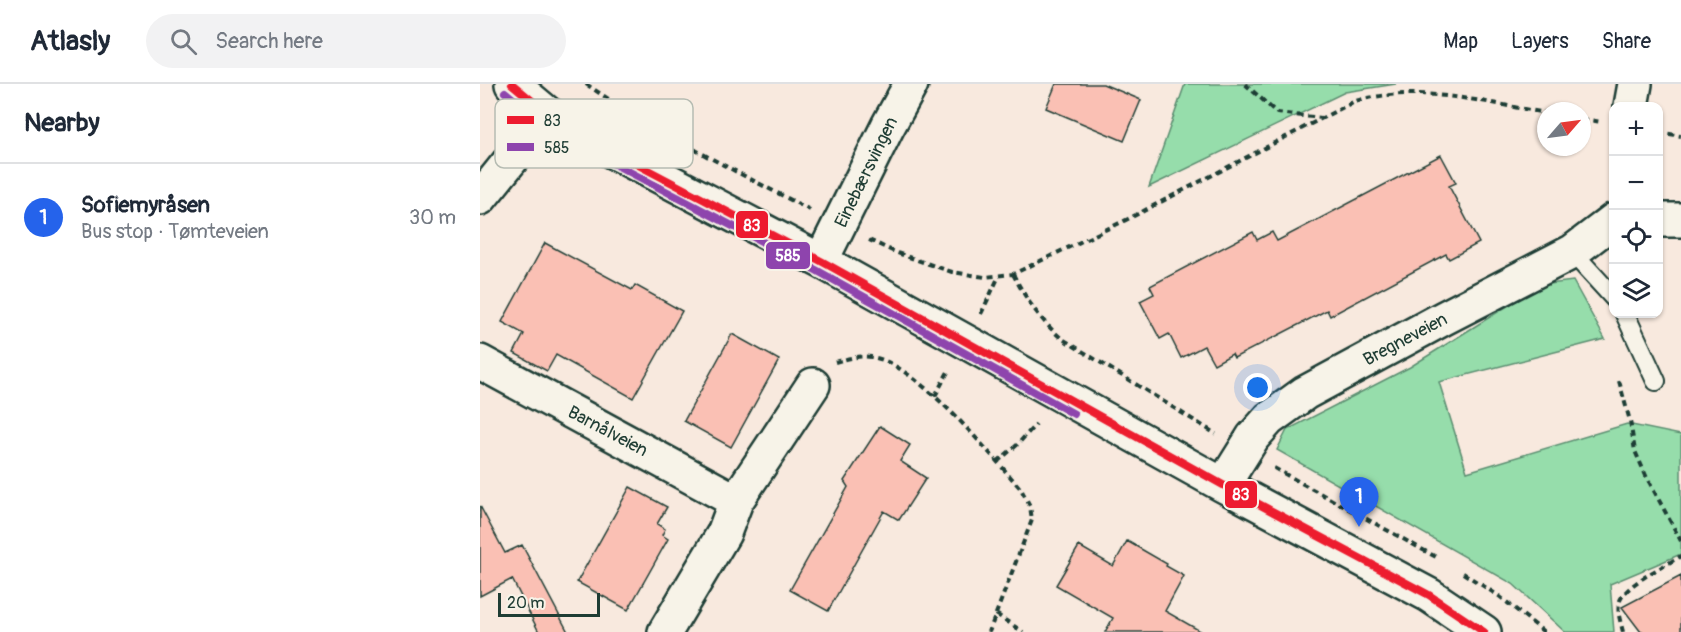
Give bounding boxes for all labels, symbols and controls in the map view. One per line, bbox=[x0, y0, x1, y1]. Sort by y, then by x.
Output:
search box bbox=[146, 14, 566, 68]
text: Atlasly bbox=[30, 24, 110, 59]
icon: search bbox=[167, 25, 200, 58]
text: Search here bbox=[215, 27, 323, 55]
text: Map bbox=[1443, 28, 1478, 55]
text: Layers bbox=[1511, 28, 1569, 55]
text: Share bbox=[1602, 28, 1651, 55]
legend bbox=[495, 99, 693, 168]
north arrow bbox=[1537, 102, 1591, 156]
map controls bbox=[1609, 102, 1663, 318]
button: + bbox=[1609, 102, 1663, 156]
text: Nearby bbox=[24, 107, 100, 139]
text: 83 bbox=[544, 111, 561, 131]
street label: Einebærsvingen bbox=[830, 113, 903, 231]
text: 585 bbox=[544, 138, 569, 158]
button: − bbox=[1609, 156, 1663, 210]
text: Sofiemyråsen bbox=[81, 191, 210, 219]
text: 1 bbox=[40, 205, 47, 230]
text: 30 m bbox=[409, 205, 456, 230]
line badge: 83 bbox=[735, 210, 769, 239]
button: locate bbox=[1609, 210, 1663, 264]
text: 83 bbox=[744, 216, 761, 236]
text: Bus stop · Tømteveien bbox=[81, 219, 269, 244]
line badge: 585 bbox=[765, 241, 811, 270]
text: 585 bbox=[775, 246, 801, 266]
button: layers bbox=[1609, 264, 1663, 318]
street label: Bregneveien bbox=[1359, 308, 1451, 371]
your location bbox=[1243, 373, 1272, 402]
street label: Barnålveien bbox=[564, 401, 652, 462]
pin: 1 bbox=[1340, 478, 1378, 527]
line badge: 83 bbox=[1224, 480, 1258, 509]
text: 83 bbox=[1233, 485, 1250, 505]
scale bar bbox=[498, 590, 600, 618]
text: 20 m bbox=[507, 593, 545, 613]

